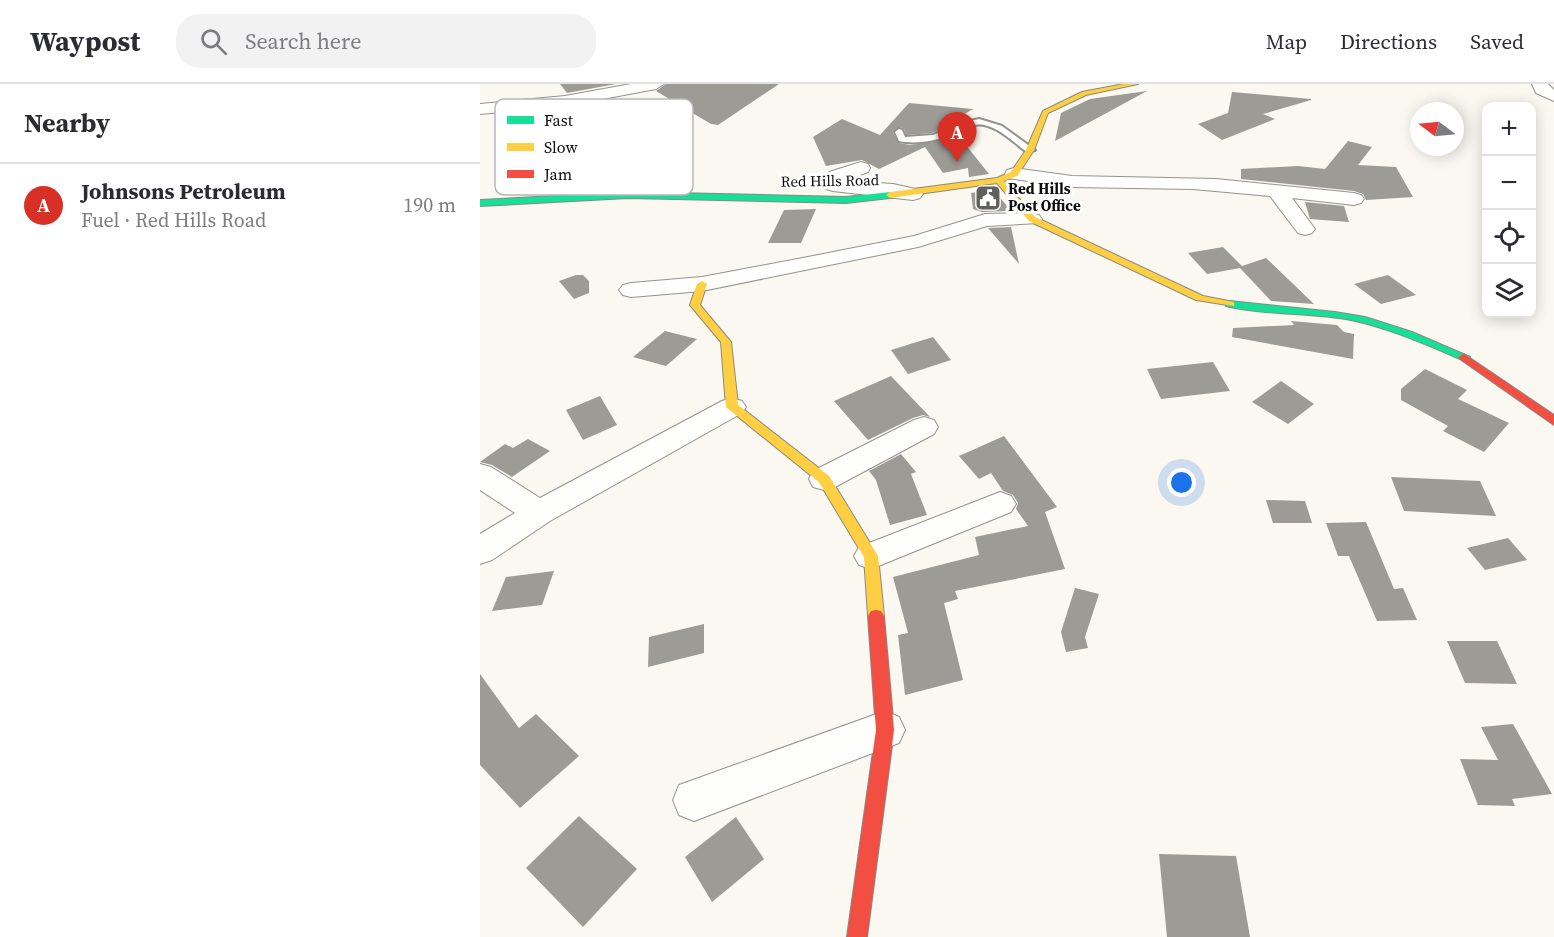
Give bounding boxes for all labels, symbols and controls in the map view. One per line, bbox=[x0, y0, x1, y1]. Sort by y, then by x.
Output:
search box bbox=[176, 14, 596, 68]
text: Waypost bbox=[30, 22, 140, 60]
icon: search bbox=[197, 25, 230, 58]
text: Search here bbox=[245, 26, 361, 56]
text: Map bbox=[1266, 27, 1307, 56]
text: Directions bbox=[1340, 27, 1437, 56]
text: Saved bbox=[1470, 27, 1524, 56]
legend bbox=[495, 99, 693, 195]
north arrow bbox=[1410, 102, 1464, 156]
map controls bbox=[1482, 102, 1536, 318]
button: + bbox=[1482, 102, 1536, 156]
text: Nearby bbox=[24, 105, 110, 141]
text: Fast bbox=[544, 109, 574, 131]
pin: A bbox=[938, 112, 976, 162]
text: Slow bbox=[544, 136, 579, 158]
button: − bbox=[1482, 156, 1536, 210]
text: Jam bbox=[543, 163, 572, 185]
street label: Red Hills Road bbox=[781, 169, 880, 192]
text: Johnsons Petroleum bbox=[81, 176, 286, 206]
place label: Red Hills Post Office bbox=[1008, 178, 1081, 216]
public building icon: Red Hills Post Office bbox=[973, 183, 1003, 213]
text: A bbox=[37, 191, 50, 219]
text: 190 m bbox=[403, 191, 456, 219]
text: Fuel · Red Hills Road bbox=[81, 206, 266, 234]
button: locate bbox=[1482, 210, 1536, 264]
button: layers bbox=[1482, 264, 1536, 318]
your location bbox=[1167, 468, 1196, 497]

